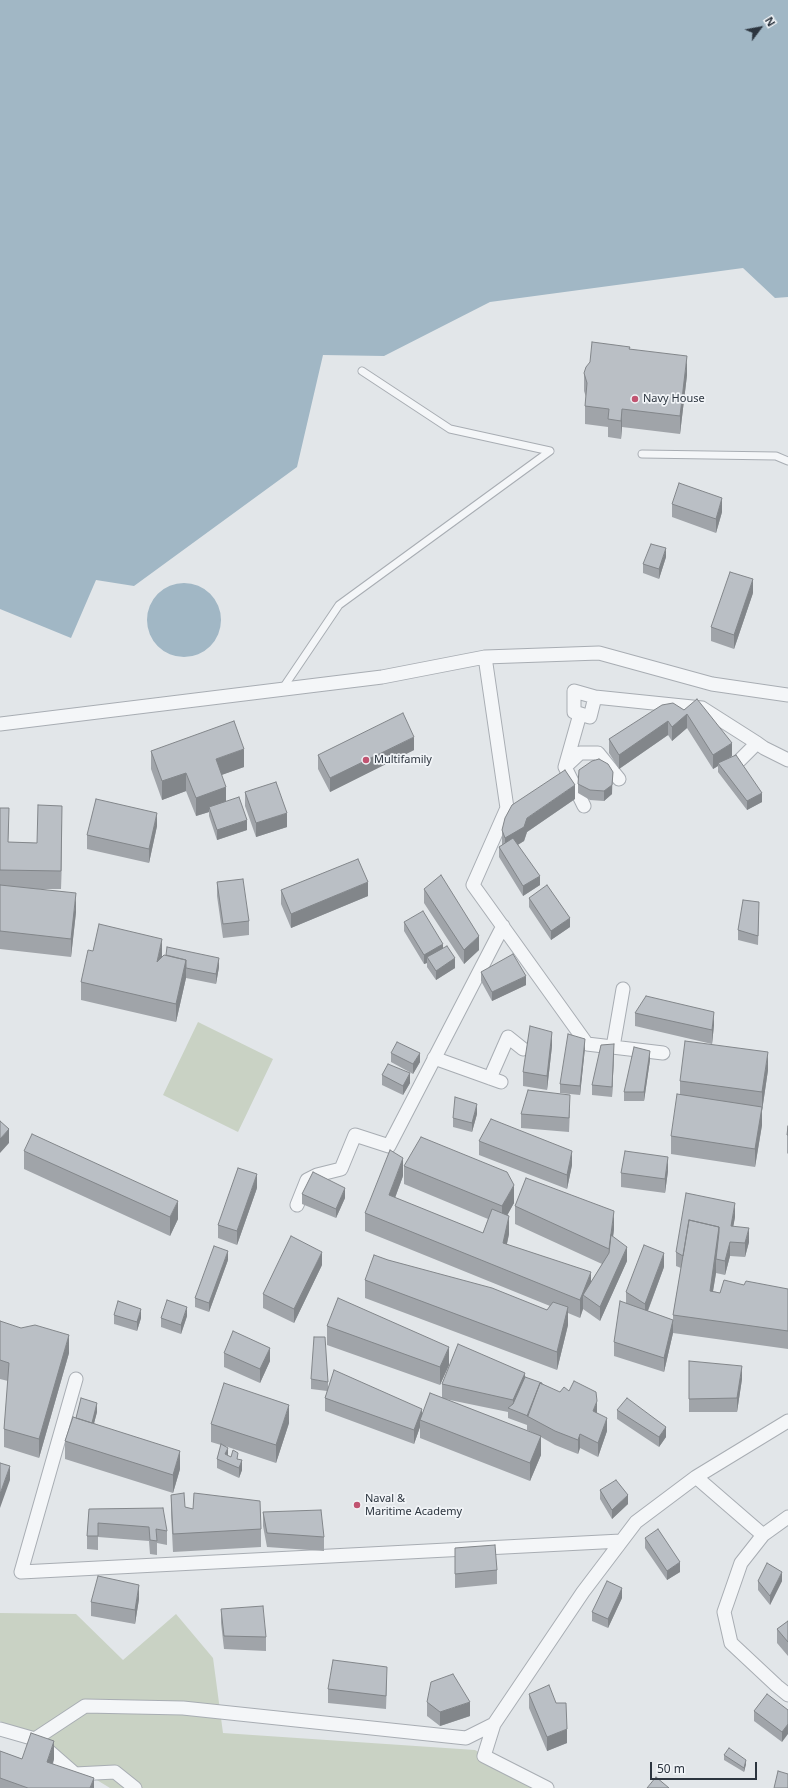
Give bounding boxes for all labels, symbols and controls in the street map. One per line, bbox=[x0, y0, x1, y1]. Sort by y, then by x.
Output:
north arrow bbox=[740, 8, 780, 48]
text: N bbox=[762, 14, 779, 29]
place label: Navy House bbox=[643, 392, 705, 406]
marker: Navy House bbox=[630, 394, 640, 404]
place label: Multifamily bbox=[374, 753, 432, 767]
marker: Multifamily bbox=[361, 755, 371, 765]
place label: Naval & Maritime Academy bbox=[365, 1492, 462, 1518]
marker: Naval & Maritime Academy bbox=[352, 1500, 362, 1510]
scale bar bbox=[652, 1754, 759, 1780]
text: 50 m bbox=[657, 1760, 685, 1777]

